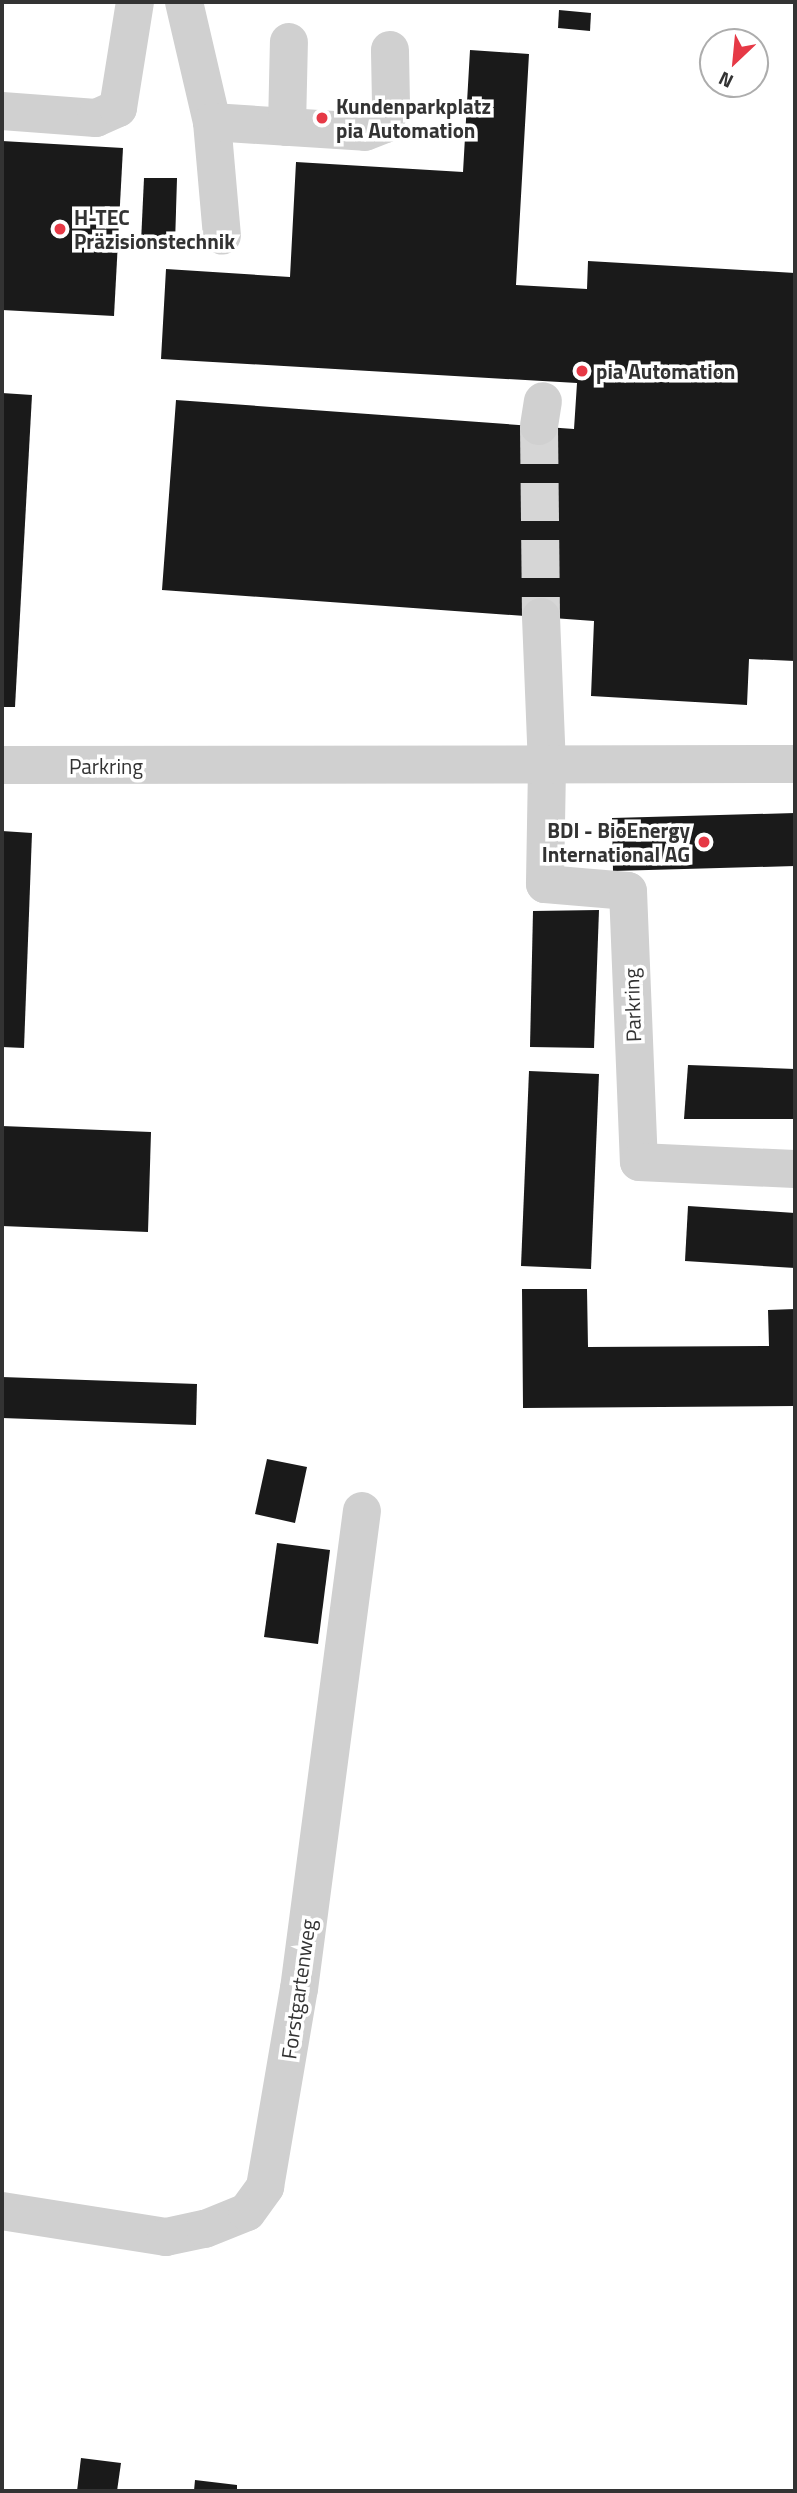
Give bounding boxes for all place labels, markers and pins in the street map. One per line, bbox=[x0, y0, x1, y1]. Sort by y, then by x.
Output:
place label: Kundenparkplatz pia Automation bbox=[336, 93, 491, 143]
marker: Kundenparkplatz pia Automation bbox=[314, 110, 330, 126]
place label: H-TEC Präzisionstechnik bbox=[74, 204, 235, 254]
marker: H-TEC Präzisionstechnik bbox=[52, 221, 68, 237]
place label: pia Automation bbox=[596, 358, 735, 384]
marker: pia Automation bbox=[574, 363, 590, 379]
place label: BDI - BioEnergy International AG bbox=[542, 817, 690, 867]
marker: BDI - BioEnergy International AG bbox=[696, 834, 712, 850]

